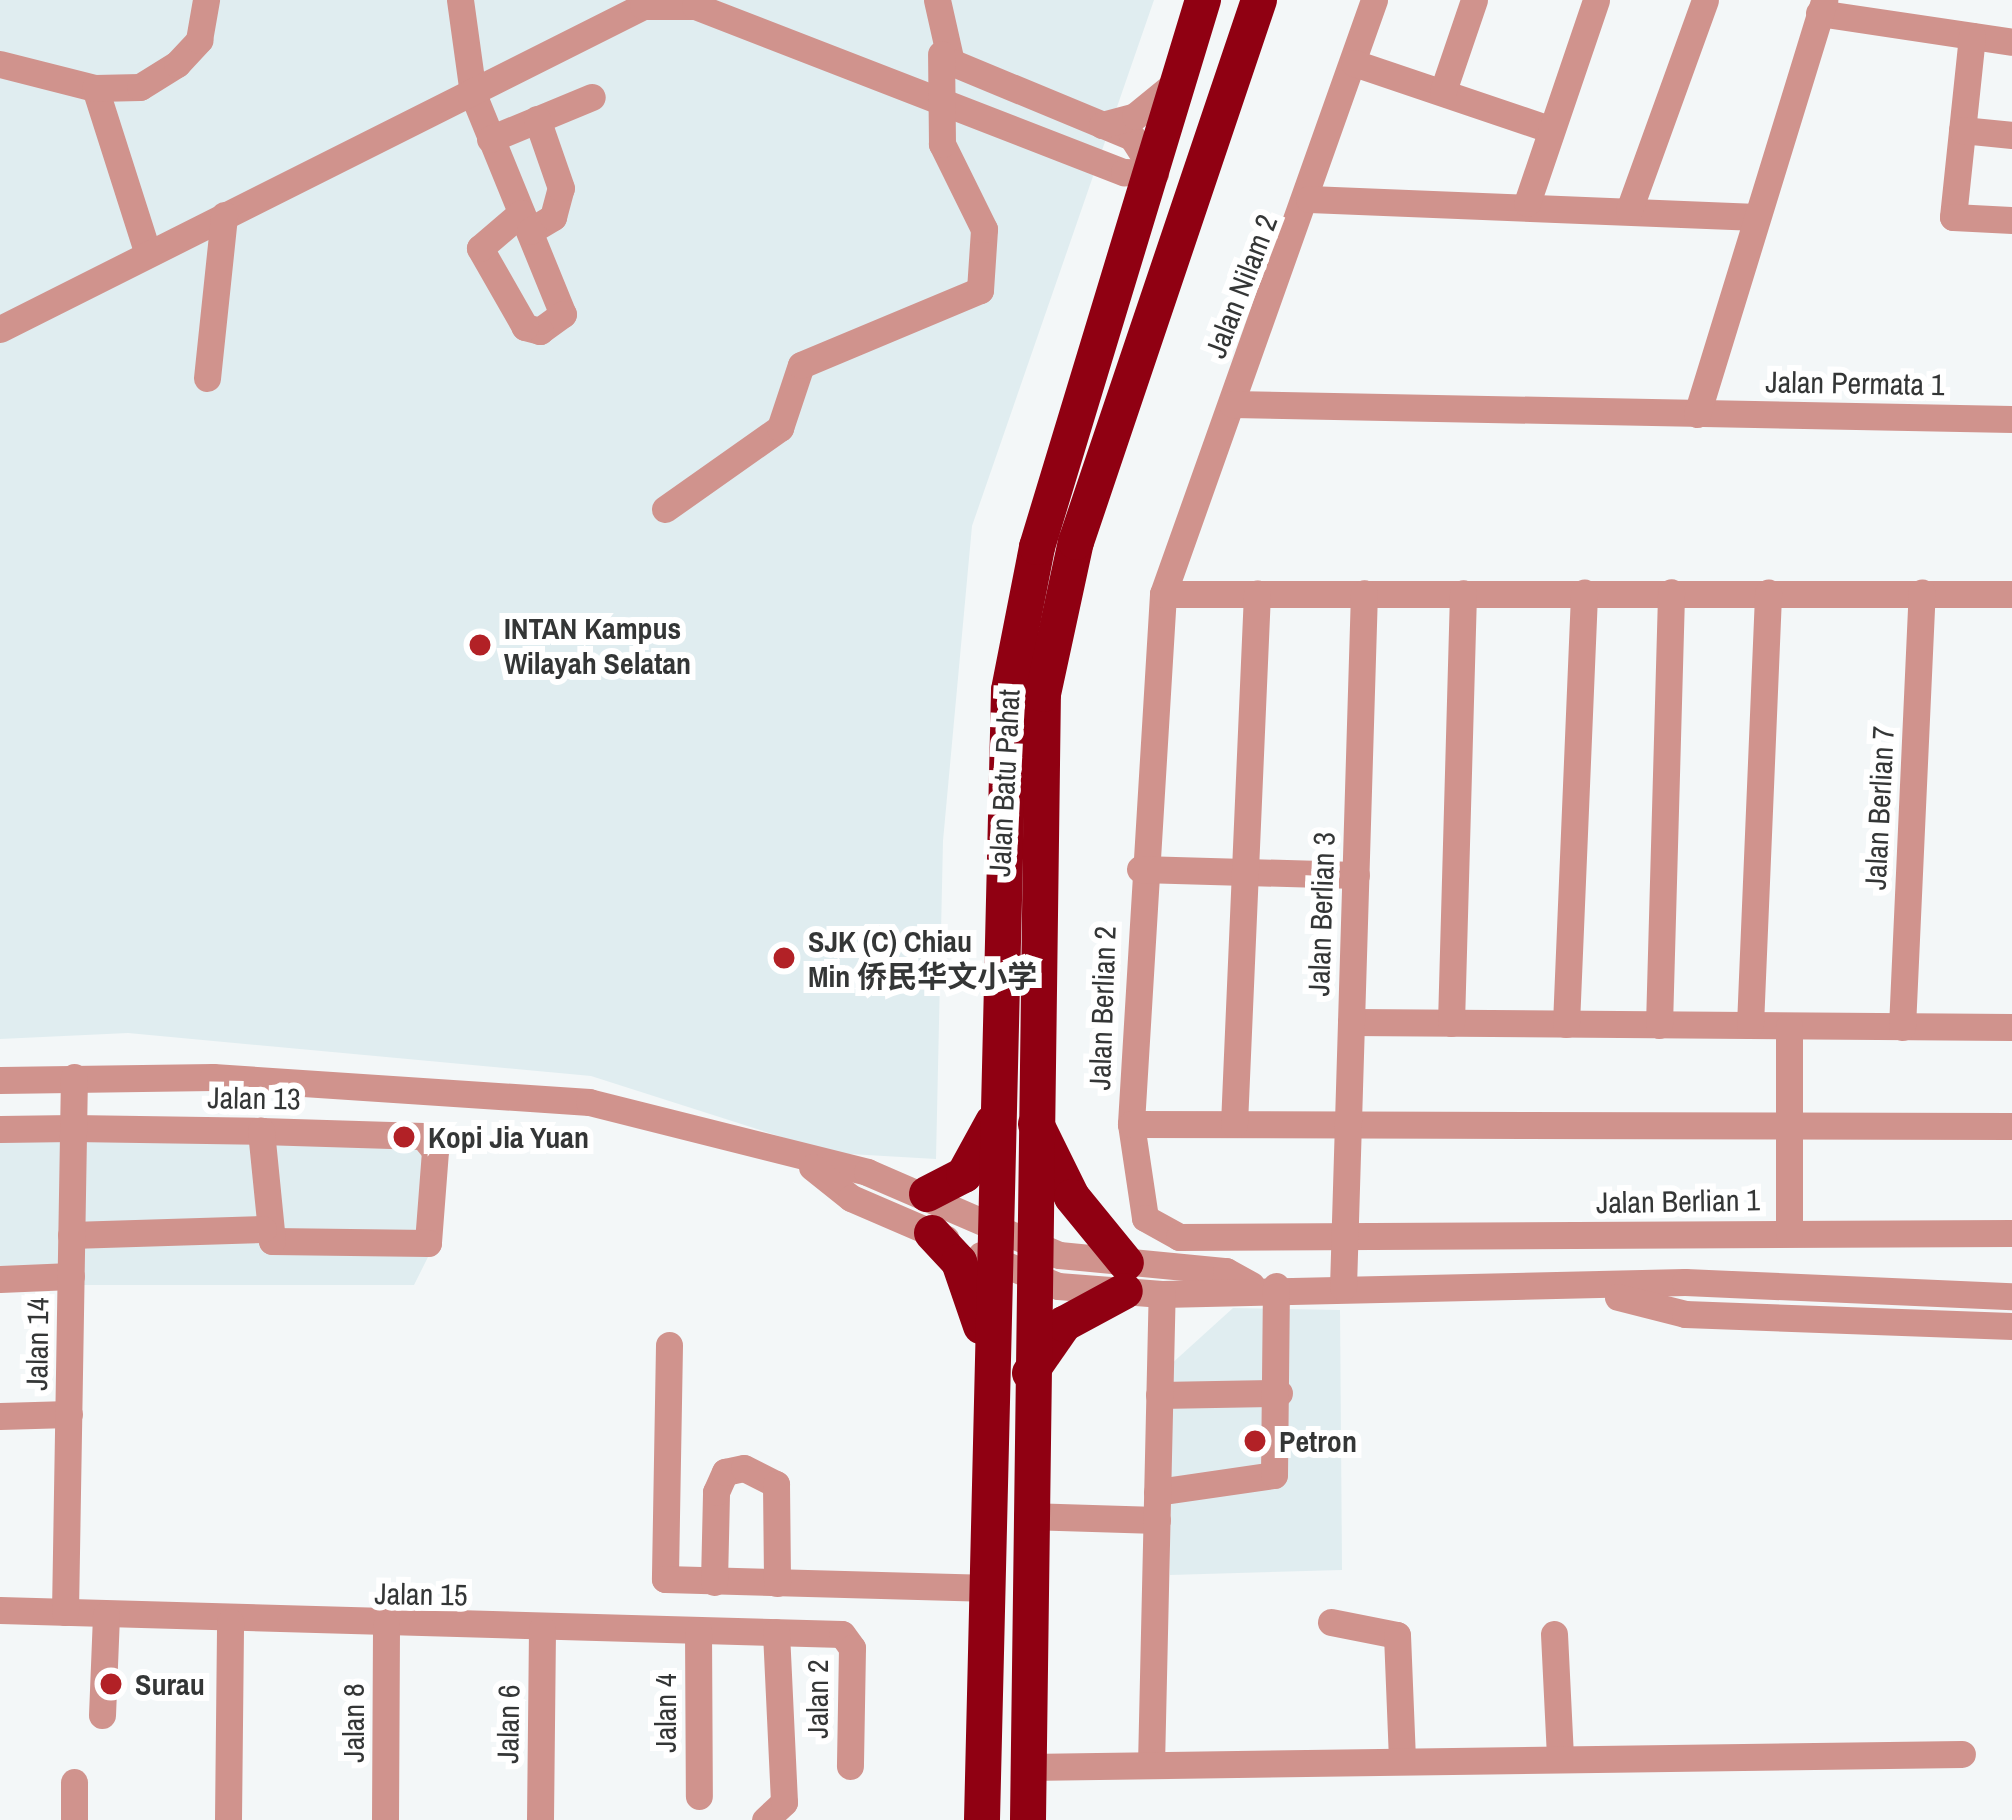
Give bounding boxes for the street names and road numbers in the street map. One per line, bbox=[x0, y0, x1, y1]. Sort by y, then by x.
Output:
street label: Jalan Nilam 2 bbox=[1197, 209, 1285, 363]
street label: Jalan Permata 1 bbox=[1765, 363, 1945, 403]
street label: Jalan Batu Pahat bbox=[981, 688, 1027, 878]
street label: Jalan Berlian 7 bbox=[1857, 725, 1901, 891]
street label: Jalan Berlian 3 bbox=[1300, 831, 1342, 997]
street label: Jalan Berlian 2 bbox=[1081, 925, 1123, 1091]
street label: Jalan 13 bbox=[207, 1079, 301, 1117]
street label: Jalan Berlian 1 bbox=[1596, 1182, 1760, 1220]
street label: Jalan 14 bbox=[18, 1297, 56, 1391]
street label: Jalan 15 bbox=[374, 1575, 468, 1613]
street label: Jalan 2 bbox=[799, 1659, 835, 1739]
street label: Jalan 4 bbox=[647, 1673, 683, 1753]
street label: Jalan 8 bbox=[335, 1683, 371, 1763]
street label: Jalan 6 bbox=[489, 1684, 527, 1764]

